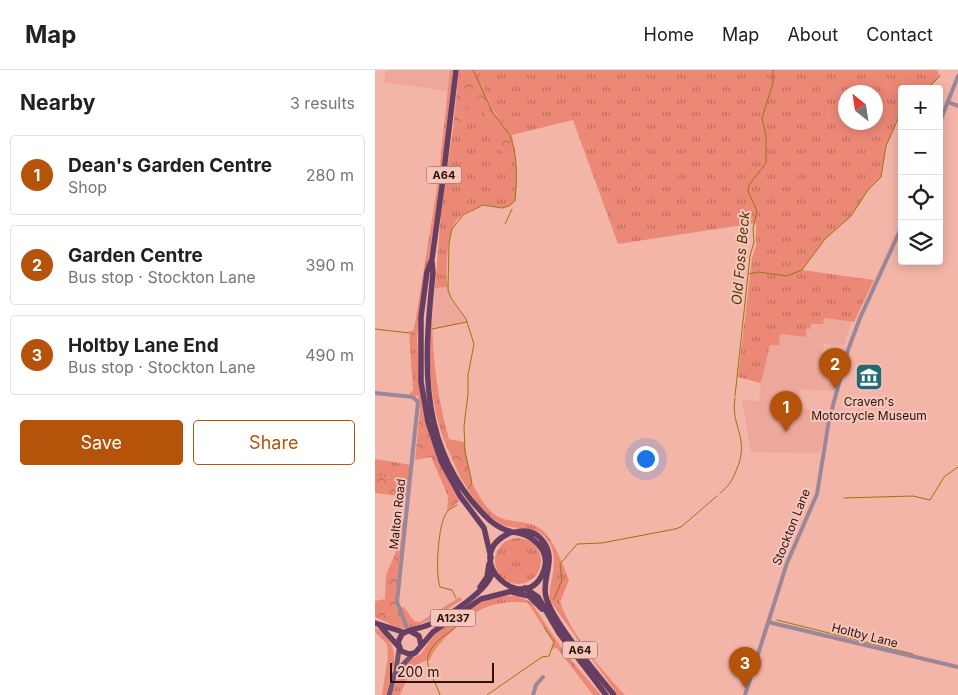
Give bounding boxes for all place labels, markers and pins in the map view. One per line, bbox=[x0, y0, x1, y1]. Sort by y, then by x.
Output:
pin: 2 bbox=[819, 348, 851, 389]
museum icon: Craven's Motorcycle Museum bbox=[854, 362, 884, 392]
pin: 1 bbox=[770, 391, 802, 432]
place label: Craven's Motorcycle Museum bbox=[811, 394, 927, 423]
pin: 3 bbox=[729, 647, 761, 688]

